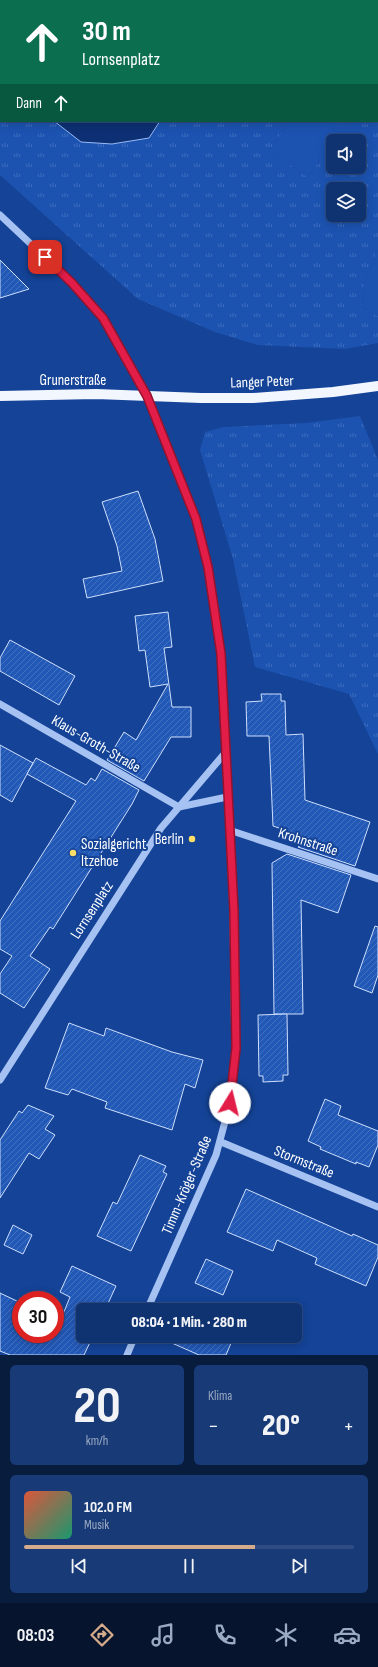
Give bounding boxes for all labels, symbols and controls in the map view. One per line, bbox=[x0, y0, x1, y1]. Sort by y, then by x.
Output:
text: 30 m bbox=[82, 15, 131, 48]
icon: ahead bbox=[16, 16, 68, 68]
text: Lornsenplatz bbox=[82, 49, 160, 70]
icon: ahead bbox=[50, 92, 72, 114]
text: Dann bbox=[16, 94, 42, 113]
map controls bbox=[326, 134, 366, 222]
button: sound bbox=[326, 134, 366, 174]
button: layers bbox=[326, 182, 366, 222]
pin bbox=[28, 240, 62, 274]
icon: arrive bbox=[34, 246, 56, 268]
street label: Grunerstraße bbox=[40, 371, 106, 390]
street label: Langer Peter bbox=[230, 371, 295, 393]
street label: Klaus-Groth-Straße bbox=[48, 711, 144, 777]
street label: Krohnstraße bbox=[276, 823, 340, 861]
place label: Berlin bbox=[155, 830, 184, 849]
marker: Berlin bbox=[187, 834, 197, 844]
place label: Sozialgericht Itzehoe bbox=[81, 835, 147, 871]
marker: Sozialgericht Itzehoe bbox=[68, 848, 78, 858]
street label: Lornsenplatz bbox=[66, 877, 118, 942]
position arrow bbox=[209, 1082, 251, 1124]
street label: Timm-Kröger-Straße bbox=[158, 1133, 216, 1237]
street label: Stormstraße bbox=[271, 1141, 337, 1183]
speed limit sign: 30 bbox=[12, 1291, 64, 1343]
text: 08:04 · 1 Min. · 280 m bbox=[131, 1313, 247, 1332]
text: 20 bbox=[73, 1375, 121, 1438]
text: Klima bbox=[208, 1388, 232, 1404]
text: 20° bbox=[262, 1408, 300, 1444]
text: − bbox=[208, 1413, 219, 1440]
text: + bbox=[343, 1413, 354, 1440]
text: km/h bbox=[86, 1433, 108, 1449]
text: 102.0 FM bbox=[84, 1498, 132, 1517]
text: Musik bbox=[84, 1517, 109, 1533]
icon: previous bbox=[68, 1555, 90, 1577]
icon: pause bbox=[178, 1555, 200, 1577]
icon: next bbox=[288, 1555, 310, 1577]
icon: directions bbox=[88, 1621, 116, 1649]
icon: music bbox=[149, 1621, 177, 1649]
icon: phone bbox=[211, 1621, 239, 1649]
icon: climate bbox=[272, 1621, 300, 1649]
icon: car bbox=[333, 1621, 361, 1649]
text: 08:03 bbox=[17, 1625, 54, 1646]

